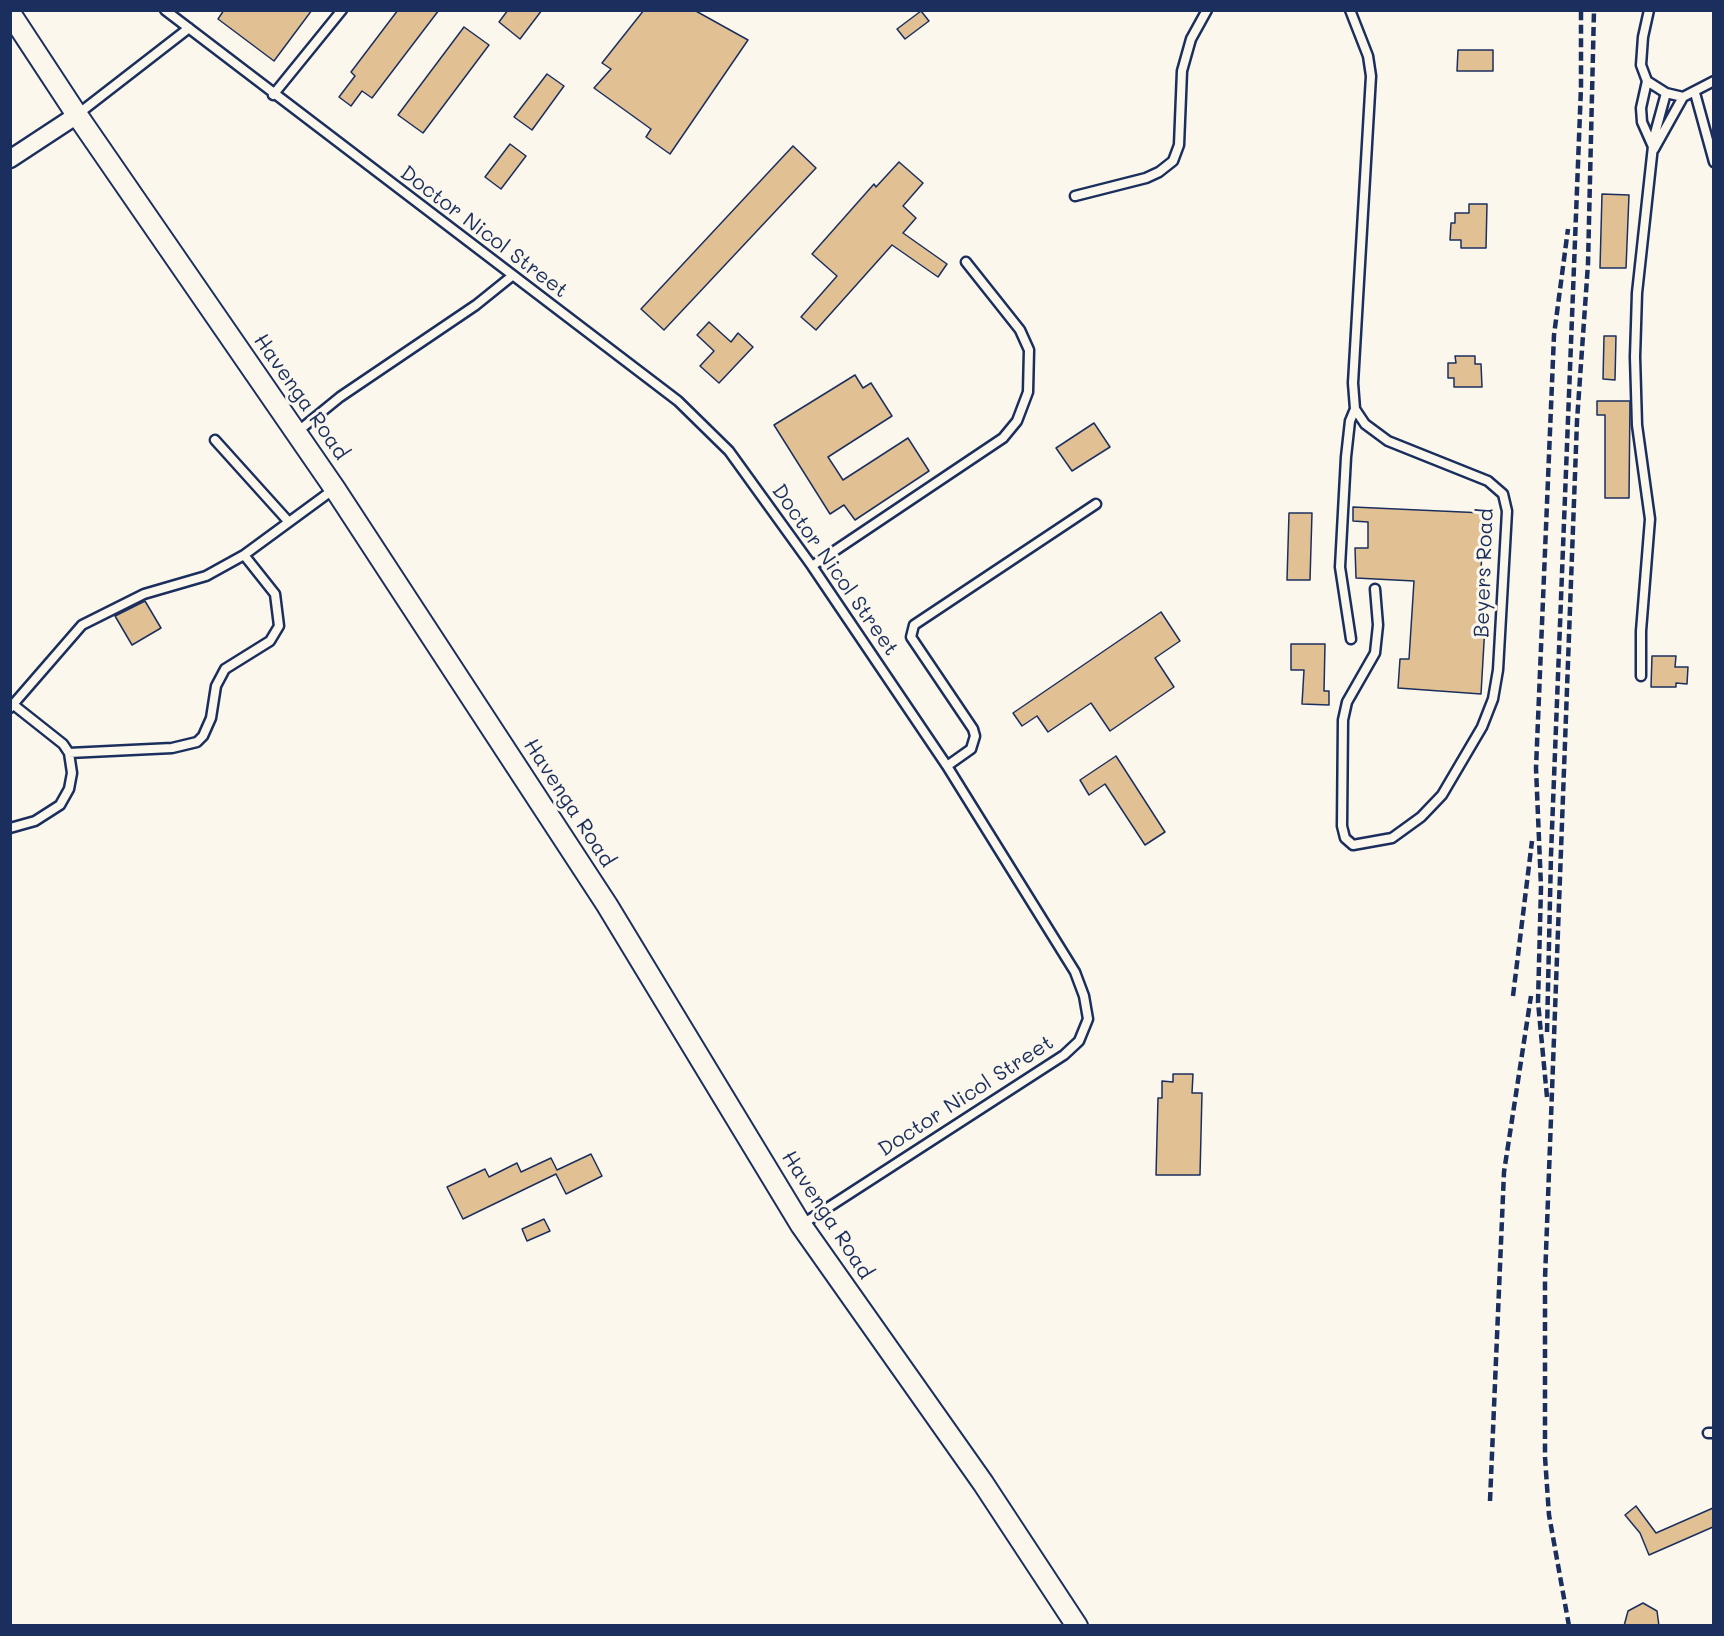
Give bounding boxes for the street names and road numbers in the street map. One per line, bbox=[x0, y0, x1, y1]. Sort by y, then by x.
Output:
street label: Doctor Nicol Street bbox=[395, 161, 573, 303]
street label: Havenga Road bbox=[248, 329, 354, 465]
street label: Doctor Nicol Street bbox=[766, 479, 904, 661]
street label: Beyers Road bbox=[1469, 508, 1499, 638]
street label: Havenga Road bbox=[518, 734, 620, 872]
street label: Doctor Nicol Street bbox=[874, 1030, 1058, 1162]
street label: Havenga Road bbox=[776, 1146, 878, 1284]

